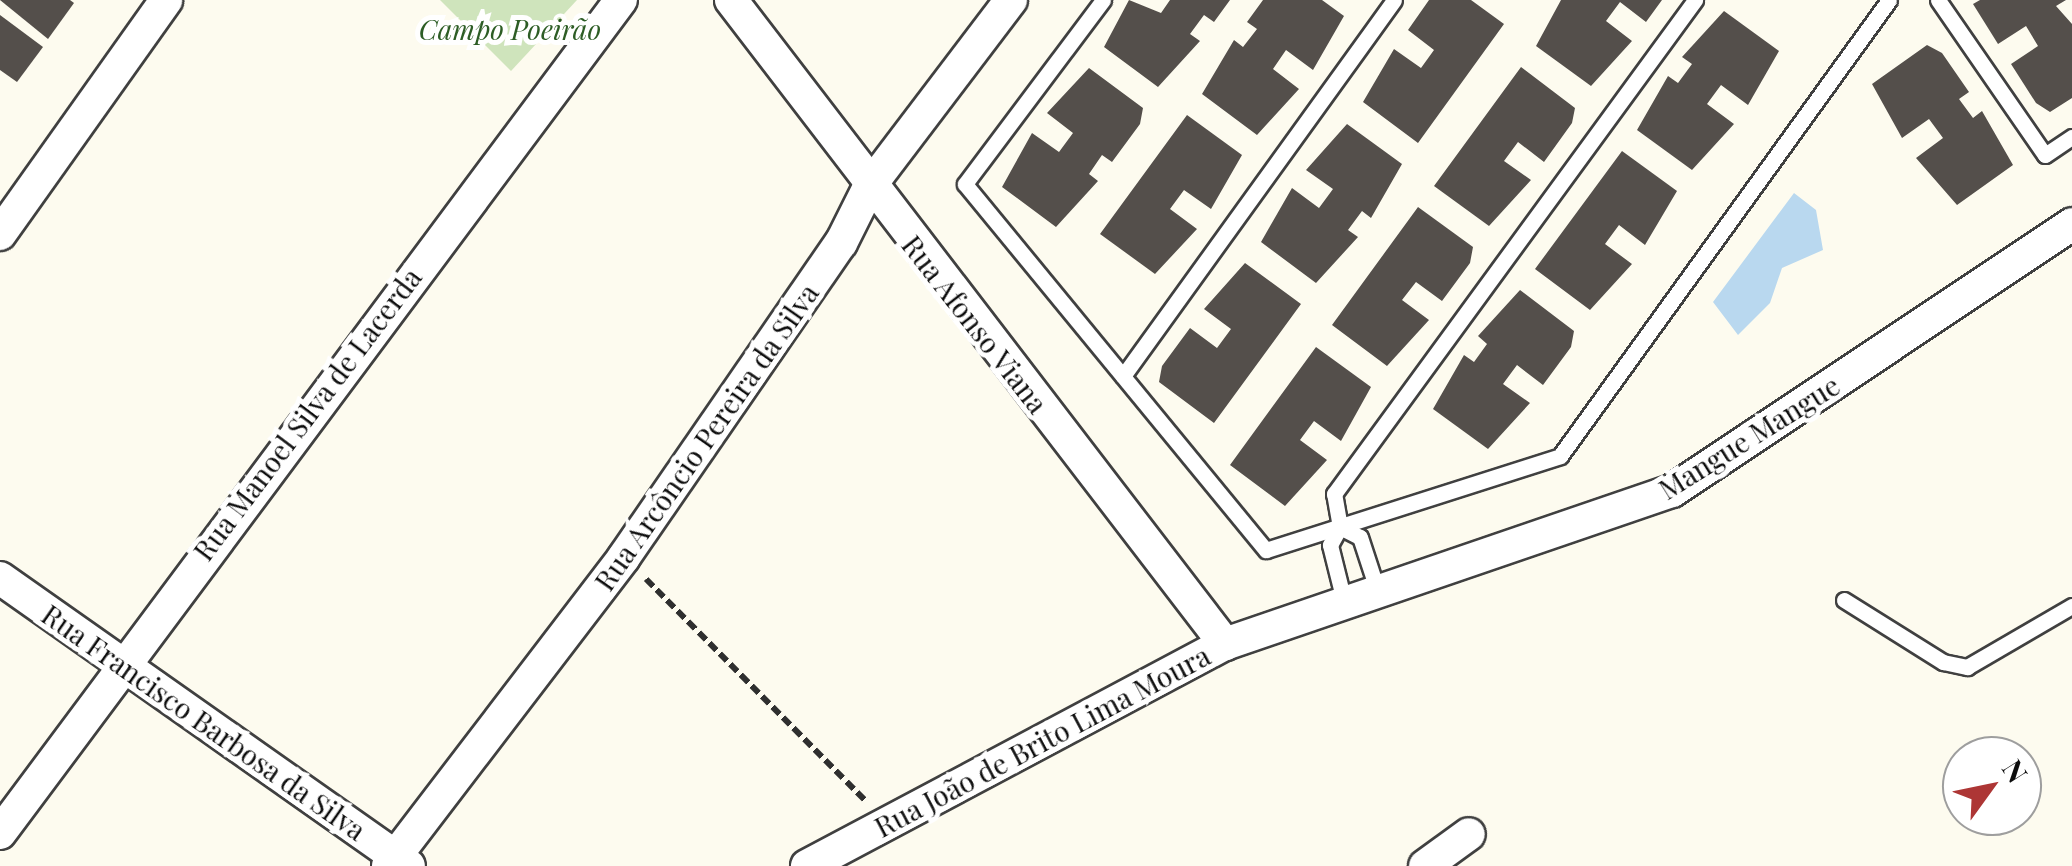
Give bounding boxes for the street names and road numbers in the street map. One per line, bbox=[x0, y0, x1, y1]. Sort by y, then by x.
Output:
street label: Rua Afonso Viana bbox=[895, 228, 1055, 420]
street label: Rua Manoel Silva de Lacerda bbox=[186, 261, 428, 567]
street label: Rua Arcôncio Pereira da Silva bbox=[587, 276, 825, 598]
street label: Mangue Mangue bbox=[1652, 368, 1846, 506]
street label: Rua Francisco Barbosa da Silva bbox=[35, 597, 373, 847]
street label: Rua João de Brito Lima Moura bbox=[868, 638, 1216, 844]

